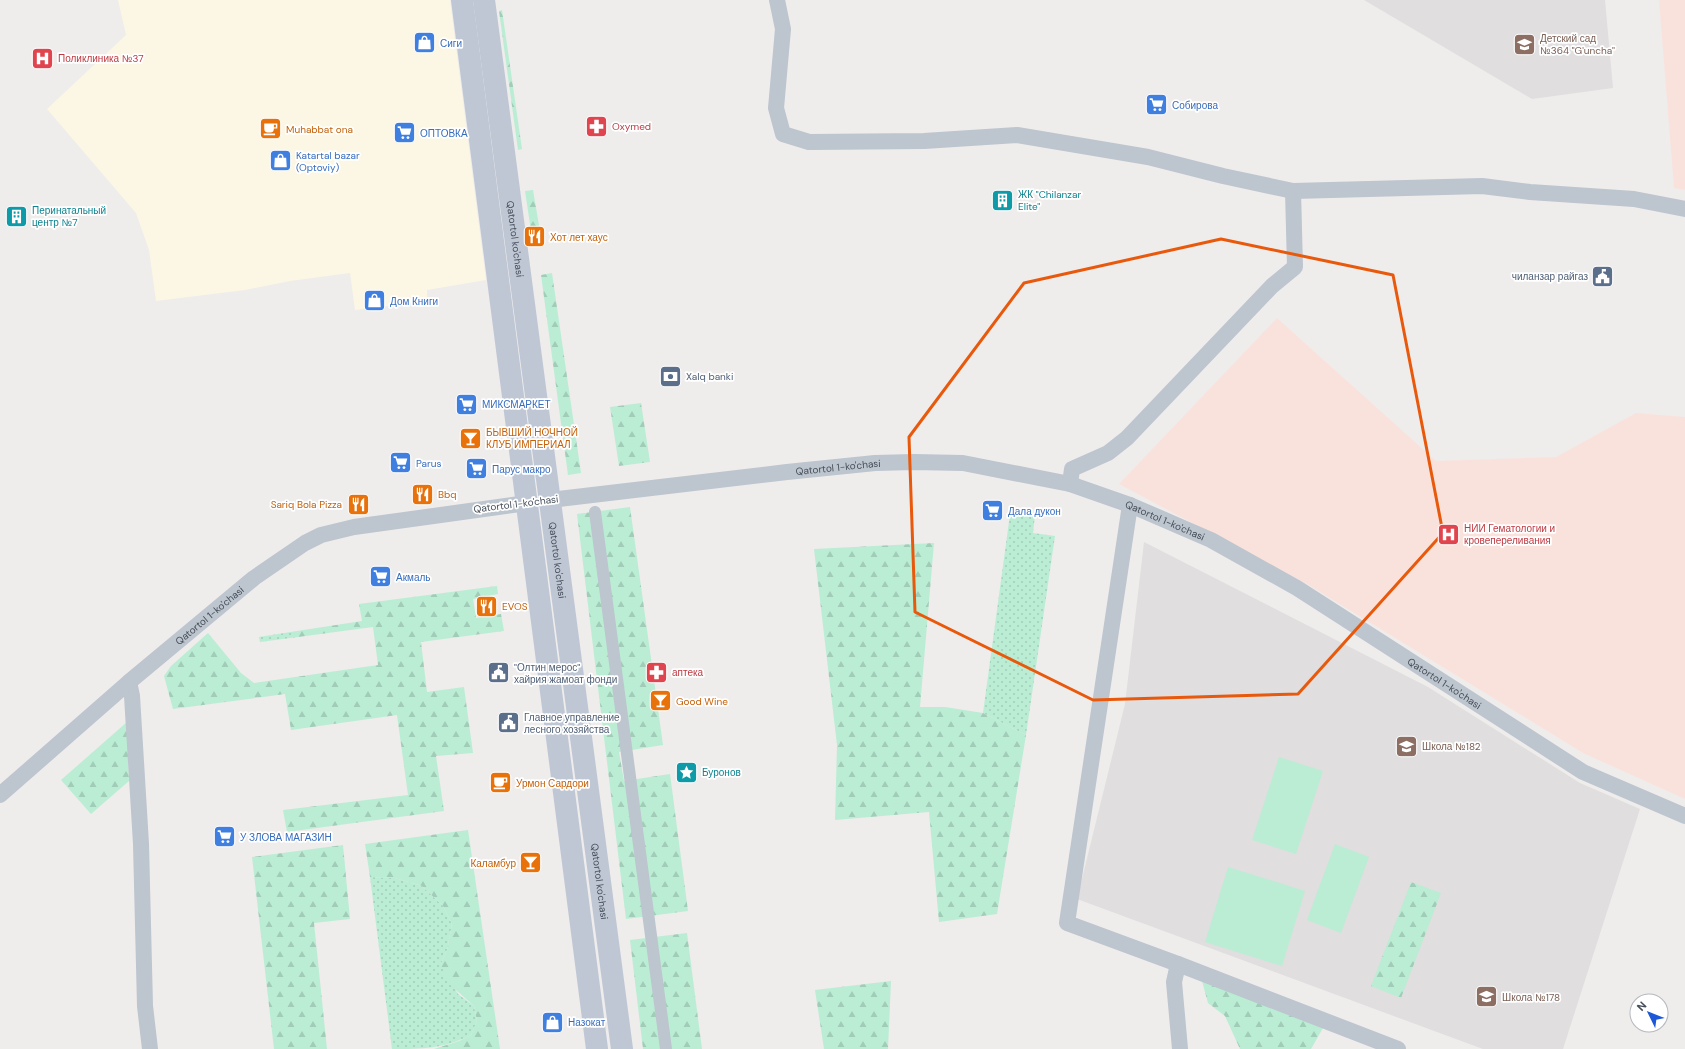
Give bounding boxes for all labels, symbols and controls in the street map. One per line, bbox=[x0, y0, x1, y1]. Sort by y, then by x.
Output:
shop icon: Сиги bbox=[412, 30, 438, 56]
school or university icon: Детский сад №364 "G'uncha" bbox=[1511, 31, 1537, 57]
place label: Детский сад №364 "G'uncha" bbox=[1540, 32, 1615, 57]
place label: Сиги bbox=[440, 37, 462, 50]
hospital icon: Поликлиника №37 bbox=[29, 45, 55, 71]
place label: Поликлиника №37 bbox=[58, 52, 144, 65]
supermarket icon: Собирова bbox=[1143, 92, 1169, 118]
place label: Собирова bbox=[1172, 99, 1218, 112]
pharmacy icon: Oxymed bbox=[583, 113, 609, 139]
cafe icon: Muhabbat ona bbox=[258, 116, 284, 142]
supermarket icon: ОПТОВКА bbox=[391, 120, 417, 146]
place label: Oxymed bbox=[612, 120, 651, 133]
place label: Muhabbat ona bbox=[286, 123, 353, 136]
place label: ОПТОВКА bbox=[420, 127, 468, 140]
shop icon: Katartal bazar (Optoviy) bbox=[268, 148, 294, 174]
place label: Katartal bazar (Optoviy) bbox=[296, 149, 360, 174]
building icon: ЖК "Chilanzar Elite" bbox=[989, 187, 1015, 213]
place label: ЖК "Chilanzar Elite" bbox=[1018, 188, 1081, 213]
street label: Qatortol ko'chasi bbox=[504, 200, 527, 278]
building icon: Перинатальный центр №7 bbox=[3, 203, 29, 229]
place label: Перинатальный центр №7 bbox=[32, 204, 106, 229]
restaurant icon: Хот лет хаус bbox=[521, 224, 547, 250]
place label: Хот лет хаус bbox=[550, 231, 608, 244]
public building icon: чиланзар райгаз bbox=[1590, 263, 1616, 289]
place label: чиланзар райгаз bbox=[1512, 270, 1588, 283]
shop icon: Дом Книги bbox=[362, 288, 388, 314]
place label: Дом Книги bbox=[390, 295, 438, 308]
bank icon: Xalq banki bbox=[657, 363, 683, 389]
place label: Xalq banki bbox=[686, 370, 733, 383]
supermarket icon: МИКСМАРКЕТ bbox=[454, 391, 480, 417]
place label: МИКСМАРКЕТ bbox=[482, 398, 551, 411]
bar icon: БЫВШИЙ НОЧНОЙ КЛУБ ИМПЕРИАЛ bbox=[458, 425, 484, 451]
place label: БЫВШИЙ НОЧНОЙ КЛУБ ИМПЕРИАЛ bbox=[486, 426, 578, 451]
supermarket icon: Parus bbox=[388, 450, 414, 476]
supermarket icon: Парус макро bbox=[463, 456, 489, 482]
street label: Qatortol 1-ko'chasi bbox=[795, 456, 881, 478]
place label: Parus bbox=[416, 457, 441, 470]
place label: Парус макро bbox=[492, 463, 551, 476]
restaurant icon: Bbq bbox=[410, 481, 436, 507]
place label: Bbq bbox=[438, 488, 457, 501]
restaurant icon: Sariq Bola Pizza bbox=[345, 491, 371, 517]
street label: Qatortol 1-ko'chasi bbox=[473, 492, 559, 516]
street label: Qatortol 1-ko'chasi bbox=[1124, 497, 1207, 543]
place label: Sariq Bola Pizza bbox=[271, 498, 342, 511]
supermarket icon: Дала дукон bbox=[980, 498, 1006, 524]
place label: Дала дукон bbox=[1008, 505, 1061, 518]
street label: Qatortol ko'chasi bbox=[546, 521, 569, 599]
hospital icon: НИИ Гематологии и кровепереливания bbox=[1436, 521, 1462, 547]
place label: НИИ Гематологии и кровепереливания bbox=[1464, 522, 1555, 547]
supermarket icon: Акмаль bbox=[367, 564, 393, 590]
place label: Акмаль bbox=[396, 571, 431, 584]
street label: Qatortol 1-ko'chasi bbox=[172, 583, 246, 647]
restaurant icon: EVOS bbox=[473, 593, 499, 619]
place label: EVOS bbox=[502, 600, 528, 613]
street label: Qatortol 1-ko'chasi bbox=[1405, 654, 1484, 712]
pharmacy icon: аптека bbox=[643, 659, 669, 685]
public building icon: "Олтин мерос" хайрия жамоат фонди bbox=[485, 660, 511, 686]
place label: "Олтин мерос" хайрия жамоат фонди bbox=[514, 661, 617, 686]
place label: аптека bbox=[672, 666, 704, 679]
bar icon: Good Wine bbox=[648, 688, 674, 714]
place label: Good Wine bbox=[676, 695, 728, 708]
public building icon: Главное управление лесного хозяйства bbox=[496, 710, 522, 736]
place label: Главное управление лесного хозяйства bbox=[524, 711, 620, 736]
school or university icon: Школа №182 bbox=[1393, 733, 1419, 759]
place label: Школа №182 bbox=[1422, 740, 1481, 753]
place icon: Буронов bbox=[674, 759, 700, 785]
place label: Буронов bbox=[702, 766, 741, 779]
cafe icon: Урмон Сардори bbox=[488, 770, 514, 796]
place label: Урмон Сардори bbox=[516, 777, 589, 790]
supermarket icon: У ЗЛОВА МАГАЗИН bbox=[211, 824, 237, 850]
place label: У ЗЛОВА МАГАЗИН bbox=[240, 831, 332, 844]
street label: Qatortol ko'chasi bbox=[588, 842, 611, 920]
bar icon: Каламбур bbox=[518, 850, 544, 876]
place label: Каламбур bbox=[470, 857, 516, 870]
school or university icon: Школа №178 bbox=[1474, 984, 1500, 1010]
place label: Школа №178 bbox=[1502, 991, 1560, 1004]
north arrow bbox=[1629, 993, 1669, 1033]
text: N bbox=[1634, 998, 1650, 1014]
shop icon: Назокат bbox=[540, 1009, 566, 1035]
place label: Назокат bbox=[568, 1016, 606, 1029]

